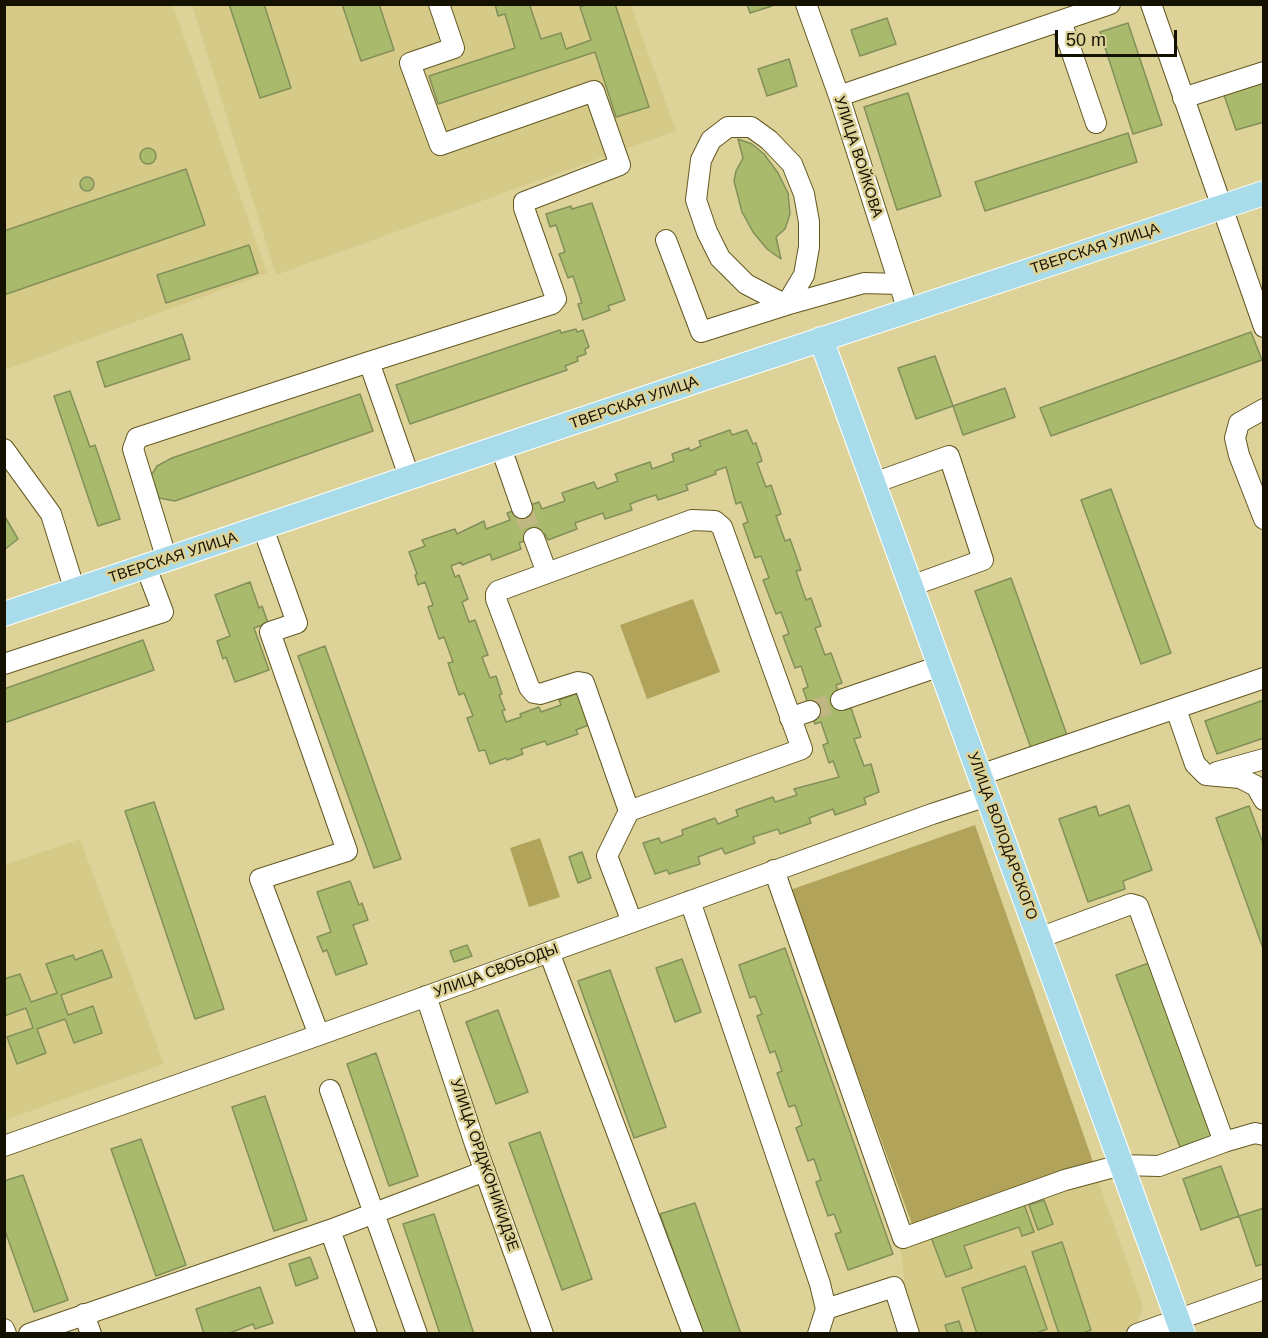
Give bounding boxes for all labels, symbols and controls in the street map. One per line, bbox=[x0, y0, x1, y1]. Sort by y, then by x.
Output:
scale bar bbox=[1058, 18, 1180, 56]
text: 50 m bbox=[1066, 30, 1106, 50]
street label: УЛИЦА ВОЙКОВА bbox=[830, 94, 886, 220]
street label: ТВЕРСКАЯ УЛИЦА bbox=[1028, 220, 1162, 278]
street label: ТВЕРСКАЯ УЛИЦА bbox=[568, 373, 700, 433]
street label: ТВЕРСКАЯ УЛИЦА bbox=[106, 529, 240, 587]
street label: УЛИЦА ВОЛОДАРСКОГО bbox=[963, 750, 1041, 922]
street label: УЛИЦА СВОБОДЫ bbox=[431, 940, 561, 1002]
street label: УЛИЦА ОРДЖОНИКИДЗЕ bbox=[446, 1076, 522, 1254]

